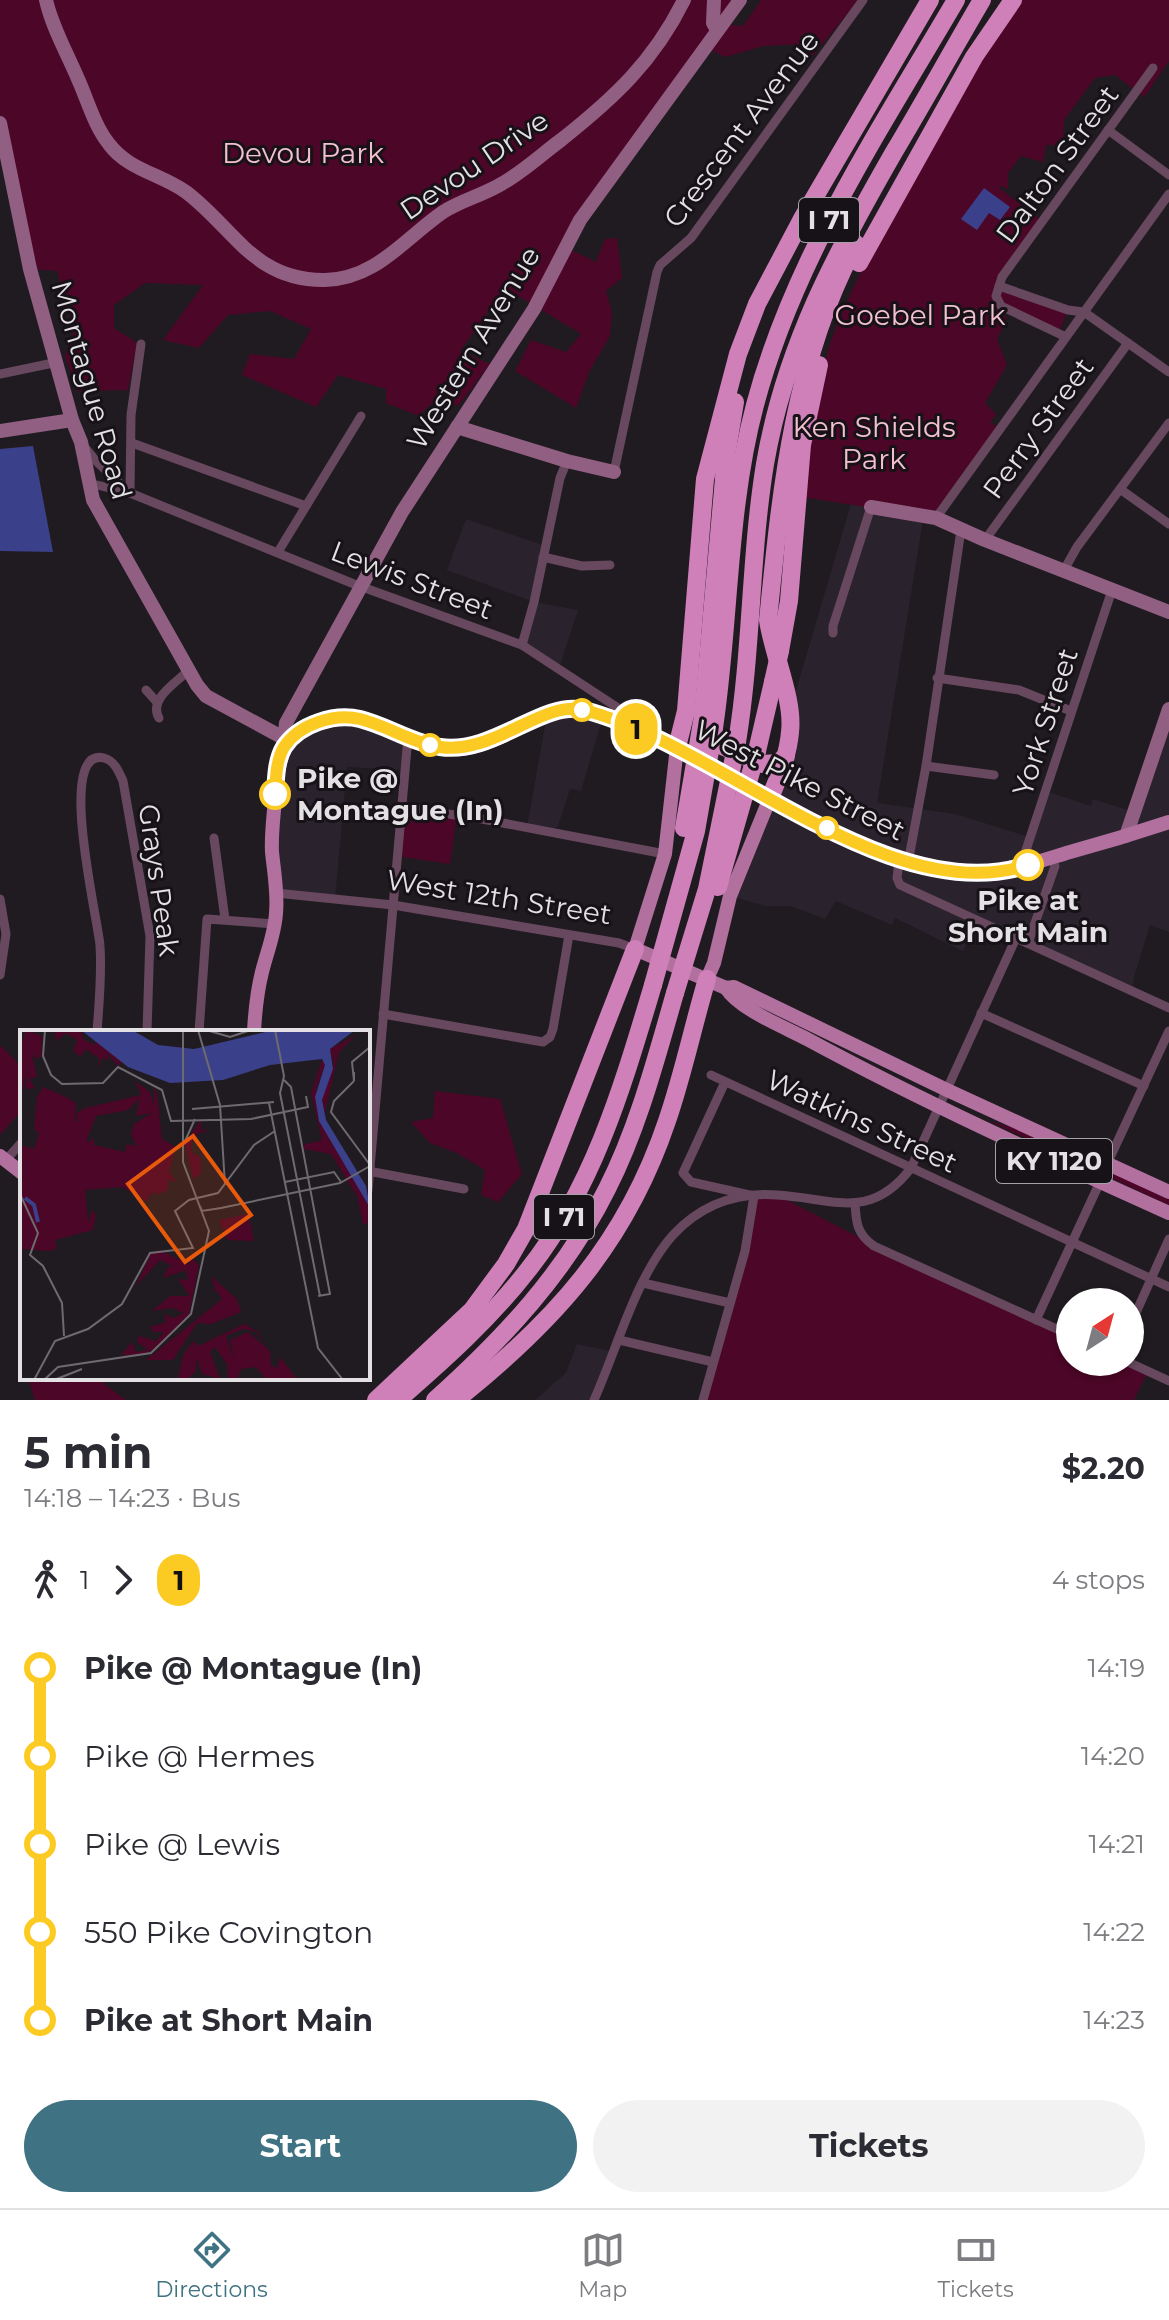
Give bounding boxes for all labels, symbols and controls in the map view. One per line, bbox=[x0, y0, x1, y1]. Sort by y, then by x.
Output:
street label: Crescent Avenue bbox=[656, 24, 826, 234]
street label: Dalton Street bbox=[989, 79, 1125, 249]
street label: Devou Drive bbox=[393, 103, 555, 227]
park label: Devou Park bbox=[222, 136, 384, 170]
road number: I 71 bbox=[799, 198, 859, 242]
street label: Western Avenue bbox=[399, 240, 547, 456]
street label: Montague Road bbox=[45, 277, 139, 503]
park label: Goebel Park bbox=[835, 298, 1006, 332]
street label: Perry Street bbox=[975, 351, 1101, 505]
park label: Ken Shields Park bbox=[792, 410, 956, 476]
street label: Lewis Street bbox=[326, 534, 498, 626]
street label: York Street bbox=[1005, 644, 1085, 800]
unlabelled marker bbox=[571, 699, 593, 721]
line badge: 1 bbox=[610, 703, 662, 755]
text: 1 bbox=[631, 712, 641, 746]
street label: West Pike Street bbox=[689, 712, 911, 848]
unlabelled marker bbox=[419, 734, 441, 756]
place label: Pike @ Montague (In) bbox=[297, 761, 503, 827]
marker: Pike @ Montague (In) bbox=[260, 779, 290, 809]
street label: Grays Peak bbox=[132, 802, 187, 958]
unlabelled marker bbox=[816, 817, 838, 839]
marker: Pike at Short Main bbox=[1013, 850, 1043, 880]
street label: West 12th Street bbox=[384, 862, 614, 932]
place label: Pike at Short Main bbox=[948, 883, 1108, 949]
inset map bbox=[20, 1030, 370, 1380]
street label: Watkins Street bbox=[761, 1062, 963, 1180]
road number: KY 1120 bbox=[996, 1139, 1112, 1183]
road number: I 71 bbox=[534, 1195, 594, 1239]
north arrow bbox=[1056, 1288, 1144, 1376]
map controls bbox=[1056, 1288, 1144, 1376]
text: 5 min bbox=[24, 1425, 152, 1479]
text: $2.20 bbox=[1062, 1450, 1145, 1487]
text: 14:18 – 14:23 · Bus bbox=[24, 1482, 240, 1514]
icon: walk bbox=[24, 1558, 68, 1602]
icon: forward bbox=[101, 1558, 145, 1602]
text: 1 bbox=[173, 1563, 184, 1597]
text: 1 bbox=[80, 1564, 89, 1596]
text: 4 stops bbox=[1052, 1564, 1145, 1596]
text: Pike @ Montague (In) bbox=[84, 1650, 422, 1687]
text: 14:19 bbox=[1088, 1652, 1145, 1684]
text: Pike @ Hermes bbox=[84, 1738, 315, 1775]
text: 14:20 bbox=[1081, 1740, 1145, 1772]
text: Pike @ Lewis bbox=[84, 1826, 280, 1863]
text: 14:21 bbox=[1089, 1828, 1145, 1860]
text: 550 Pike Covington bbox=[84, 1914, 373, 1951]
text: 14:22 bbox=[1083, 1916, 1145, 1948]
text: Pike at Short Main bbox=[84, 2002, 373, 2039]
text: 14:23 bbox=[1083, 2004, 1145, 2036]
button: Start bbox=[24, 2100, 577, 2192]
button: Tickets bbox=[593, 2100, 1145, 2192]
tab: Directions bbox=[155, 2228, 268, 2303]
tab: Map bbox=[578, 2228, 627, 2303]
tab: Tickets bbox=[937, 2228, 1014, 2303]

